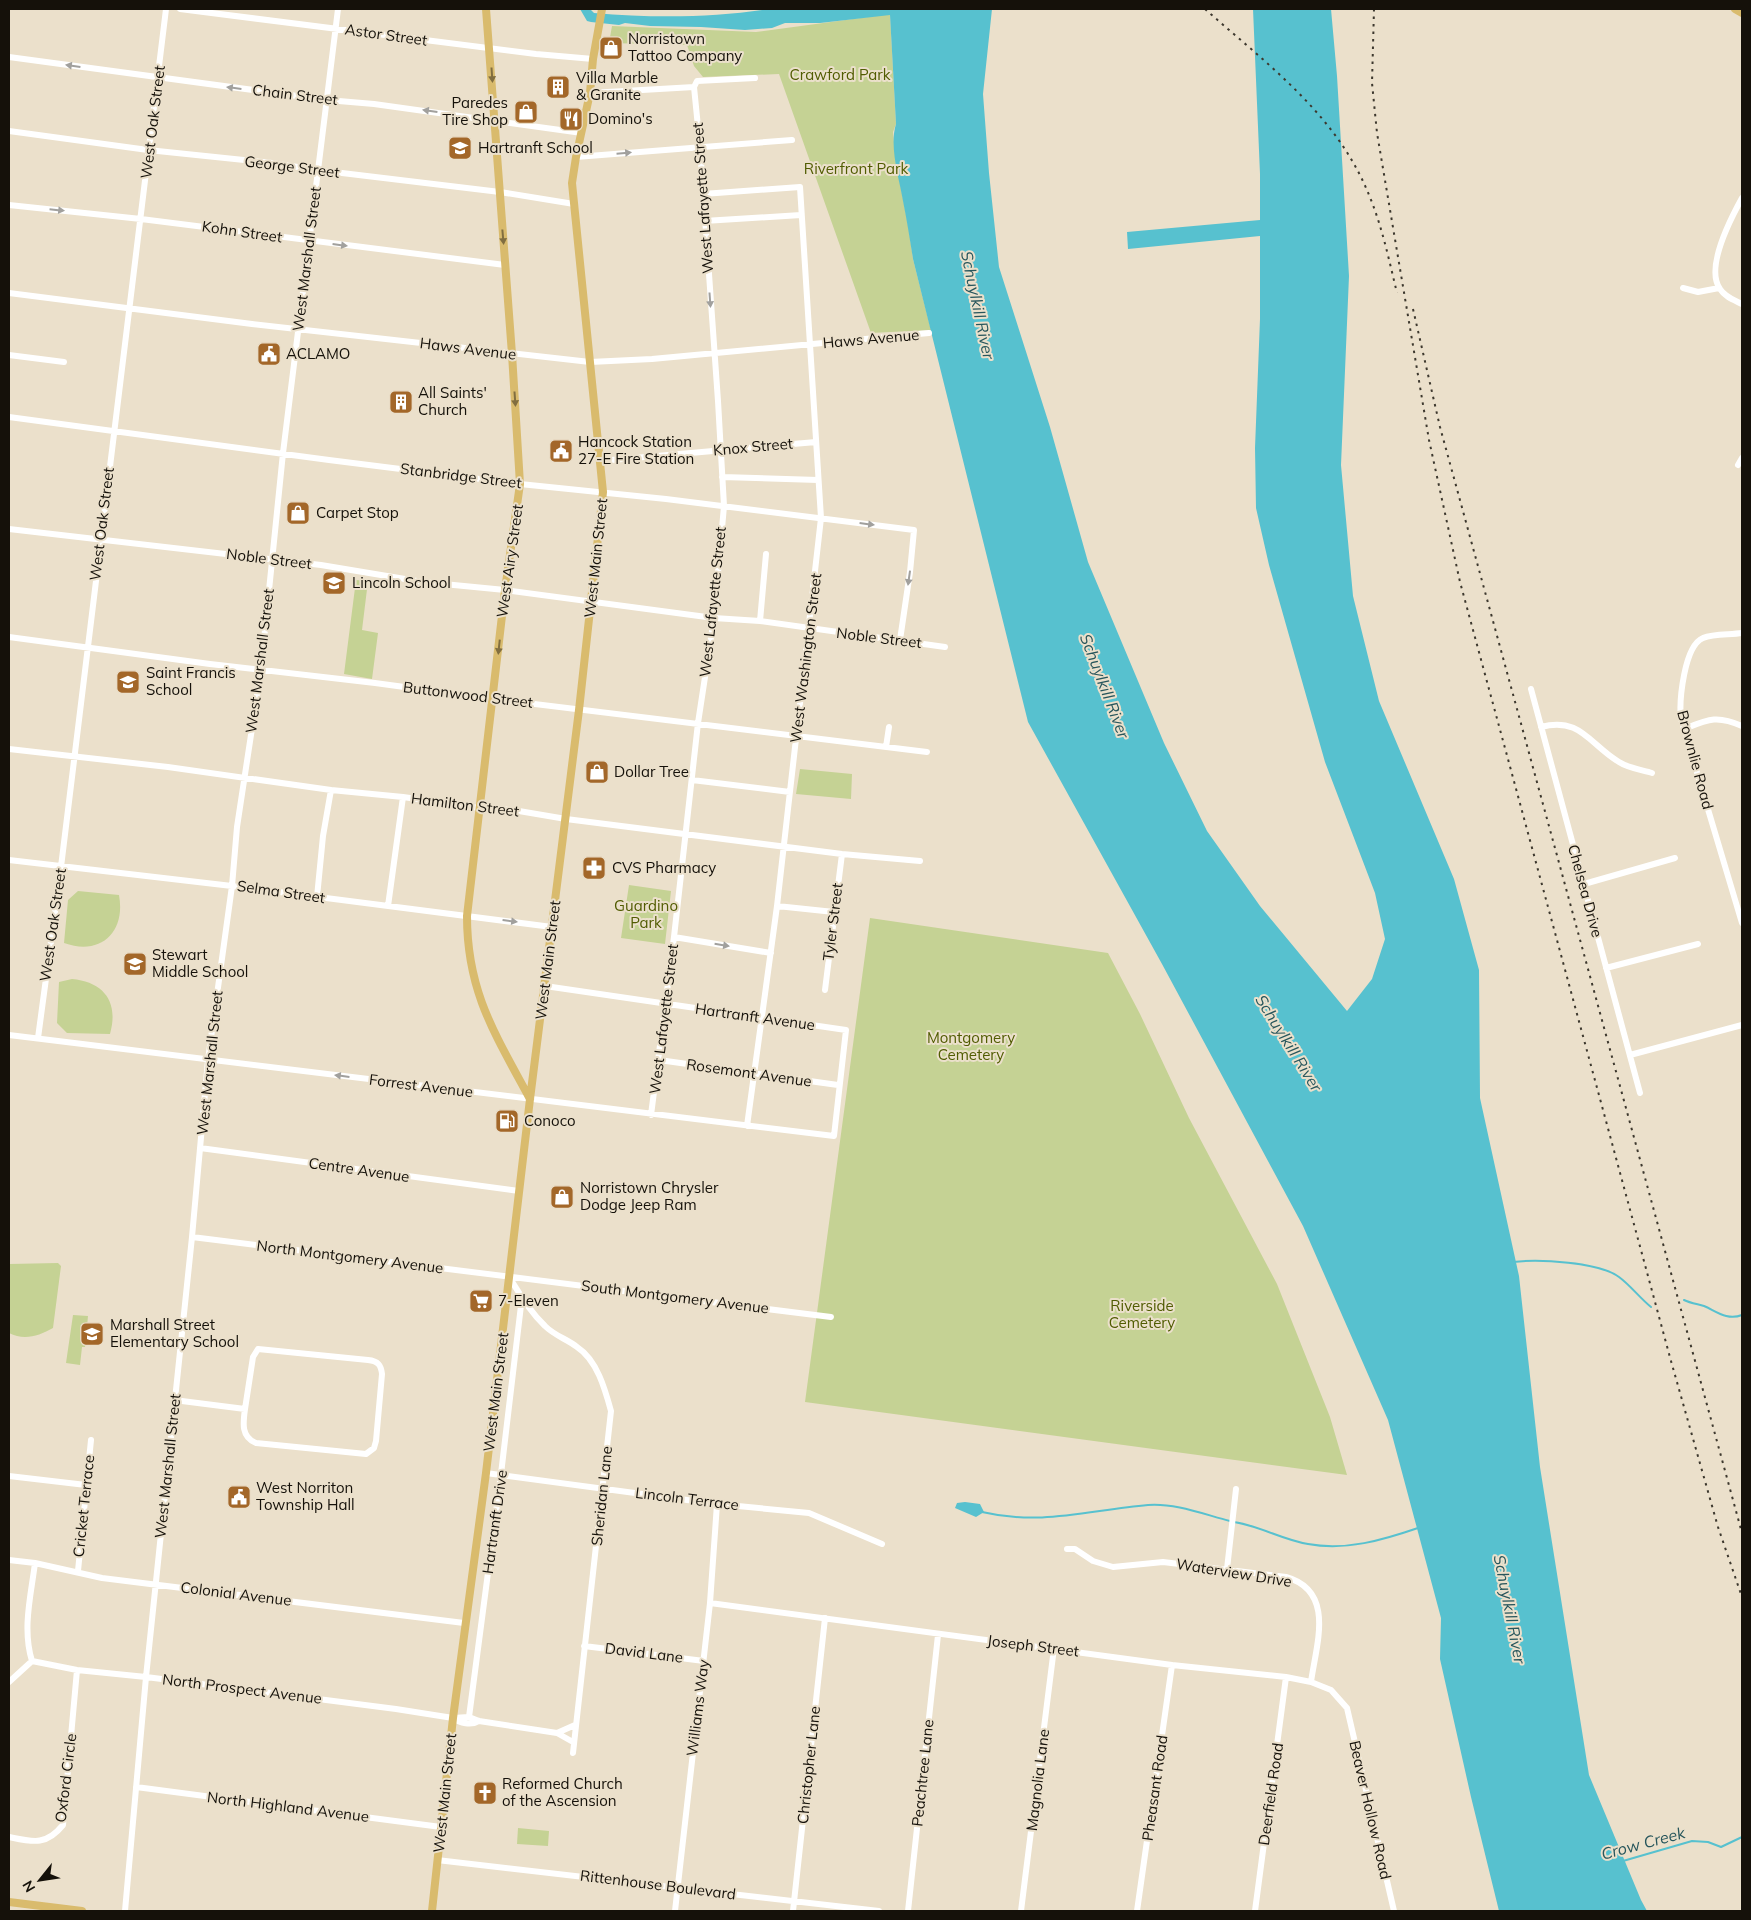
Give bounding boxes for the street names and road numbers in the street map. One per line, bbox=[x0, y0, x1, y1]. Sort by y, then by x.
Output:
street label: Astor Street bbox=[344, 19, 428, 50]
street label: West Oak Street bbox=[136, 64, 169, 180]
street label: Chain Street bbox=[251, 80, 339, 109]
street label: West Lafayette Street bbox=[688, 122, 717, 274]
street label: George Street bbox=[243, 151, 341, 182]
street label: West Marshall Street bbox=[288, 186, 325, 332]
street label: Kohn Street bbox=[201, 216, 283, 247]
street label: Haws Avenue bbox=[822, 325, 920, 352]
street label: Haws Avenue bbox=[419, 333, 517, 364]
street label: Knox Street bbox=[712, 434, 794, 459]
street label: Stanbridge Street bbox=[399, 459, 523, 492]
street label: West Oak Street bbox=[85, 466, 118, 582]
street label: West Main Street bbox=[580, 497, 611, 619]
street label: West Airy Street bbox=[492, 503, 527, 619]
street label: West Lafayette Street bbox=[695, 526, 730, 678]
street label: Noble Street bbox=[225, 544, 313, 573]
street label: West Washington Street bbox=[786, 572, 825, 744]
street label: West Marshall Street bbox=[241, 588, 278, 734]
street label: Noble Street bbox=[835, 623, 923, 652]
street label: Buttonwood Street bbox=[402, 677, 534, 712]
street label: Brownlie Road bbox=[1673, 708, 1718, 812]
street label: Hamilton Street bbox=[410, 788, 520, 821]
street label: Chelsea Drive bbox=[1564, 842, 1607, 939]
street label: West Oak Street bbox=[35, 867, 70, 983]
street label: Selma Street bbox=[236, 876, 326, 907]
street label: Tyler Street bbox=[818, 882, 847, 962]
street label: West Main Street bbox=[531, 899, 564, 1021]
street label: West Lafayette Street bbox=[645, 943, 682, 1095]
street label: West Marshall Street bbox=[192, 990, 227, 1136]
street label: Hartranft Avenue bbox=[694, 999, 816, 1034]
street label: Rosemont Avenue bbox=[685, 1054, 813, 1091]
street label: Forrest Avenue bbox=[368, 1070, 474, 1101]
street label: Centre Avenue bbox=[307, 1153, 411, 1186]
street label: North Montgomery Avenue bbox=[256, 1236, 444, 1277]
street label: South Montgomery Avenue bbox=[580, 1276, 770, 1317]
street label: West Main Street bbox=[479, 1331, 512, 1453]
street label: West Marshall Street bbox=[150, 1393, 185, 1539]
street label: Sheridan Lane bbox=[587, 1445, 616, 1547]
street label: Cricket Terrace bbox=[69, 1454, 98, 1558]
street label: Hartranft Drive bbox=[478, 1469, 511, 1575]
street label: Lincoln Terrace bbox=[634, 1483, 740, 1514]
street label: Waterview Drive bbox=[1175, 1554, 1293, 1591]
street label: Colonial Avenue bbox=[180, 1577, 293, 1610]
street label: Joseph Street bbox=[986, 1630, 1080, 1661]
street label: David Lane bbox=[604, 1638, 684, 1667]
street label: Williams Way bbox=[682, 1659, 713, 1757]
street label: North Prospect Avenue bbox=[161, 1669, 323, 1708]
street label: Christopher Lane bbox=[793, 1705, 824, 1825]
street label: Peachtree Lane bbox=[907, 1718, 938, 1828]
street label: Magnolia Lane bbox=[1022, 1728, 1053, 1832]
street label: Oxford Circle bbox=[51, 1732, 80, 1824]
street label: West Main Street bbox=[429, 1732, 460, 1854]
street label: Pheasant Road bbox=[1138, 1734, 1171, 1842]
street label: Beaver Hollow Road bbox=[1345, 1739, 1396, 1881]
street label: Deerfield Road bbox=[1254, 1741, 1287, 1846]
street label: North Highland Avenue bbox=[206, 1787, 370, 1826]
street label: Rittenhouse Boulevard bbox=[579, 1866, 737, 1903]

